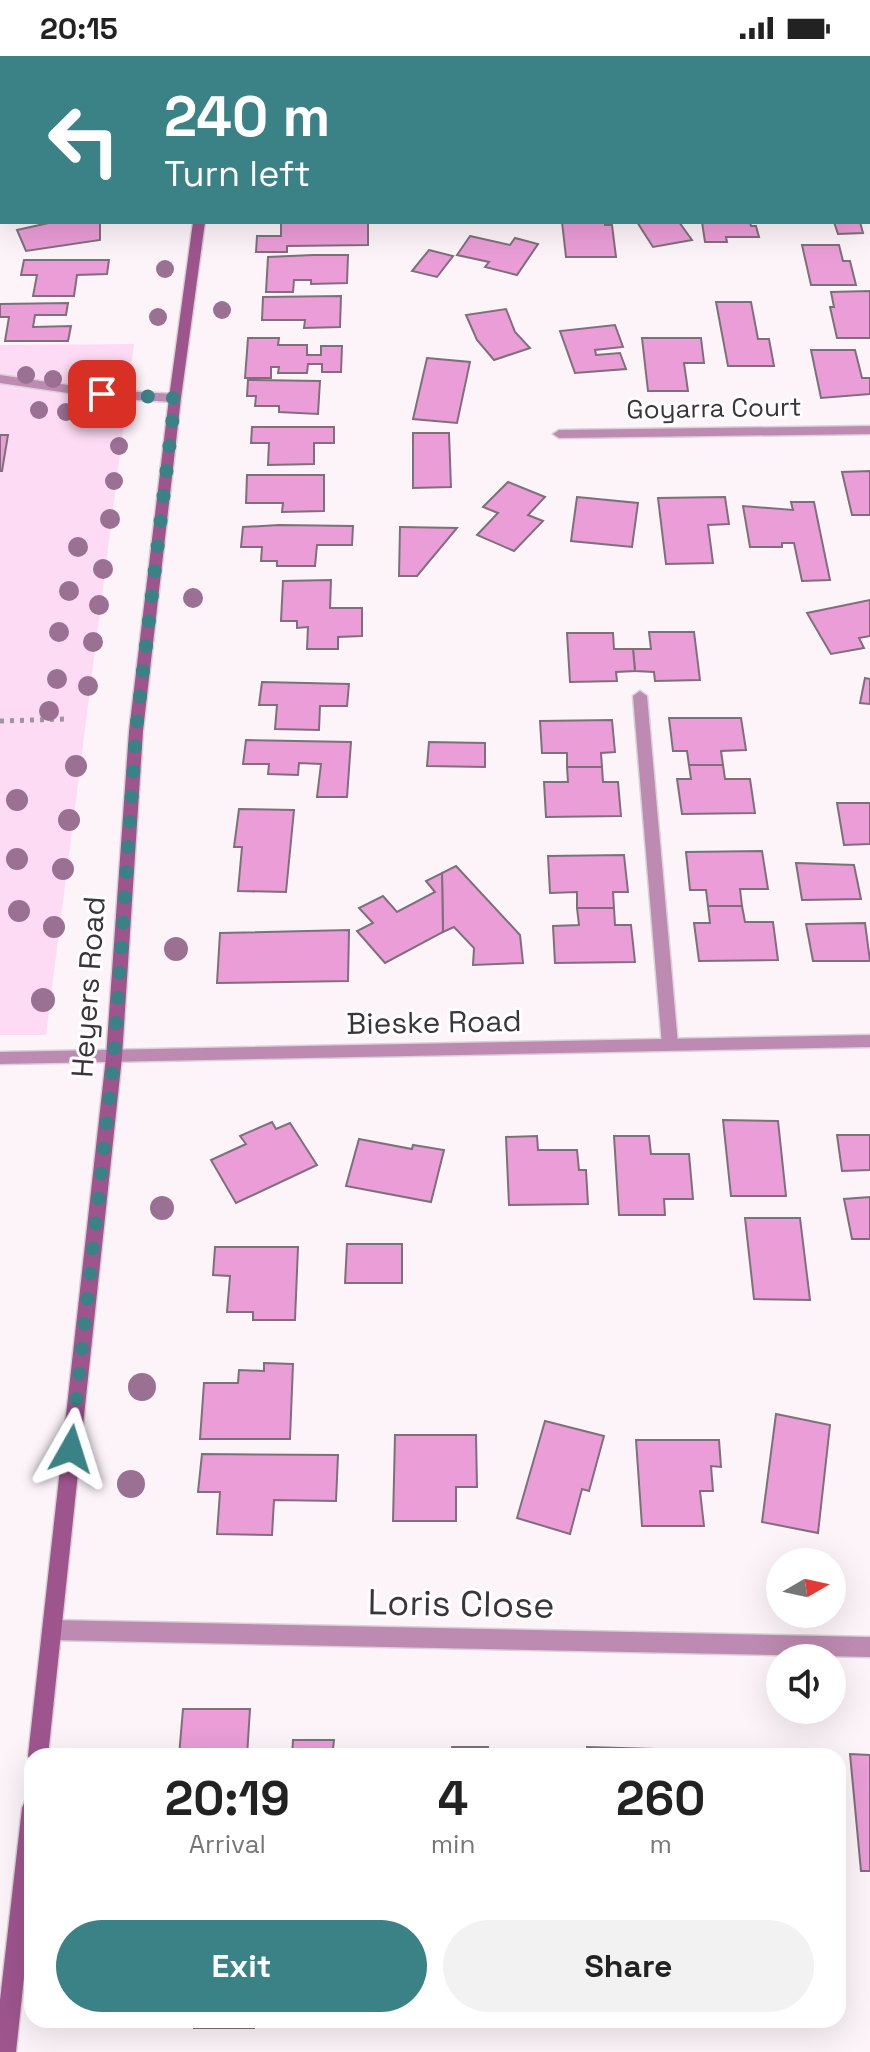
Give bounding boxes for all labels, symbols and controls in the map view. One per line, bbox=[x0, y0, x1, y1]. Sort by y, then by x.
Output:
text: 20:15 bbox=[40, 9, 118, 48]
text: 240 m bbox=[164, 81, 330, 152]
icon: left bbox=[32, 88, 136, 192]
text: Turn left bbox=[164, 151, 311, 197]
pin bbox=[68, 360, 136, 428]
icon: arrive bbox=[80, 372, 124, 416]
street label: Goyarra Court bbox=[626, 389, 802, 427]
street label: Heyers Road bbox=[62, 895, 114, 1079]
street label: Bieske Road bbox=[346, 1001, 522, 1043]
position arrow bbox=[29, 1407, 113, 1491]
north arrow bbox=[766, 1548, 846, 1628]
map controls bbox=[766, 1548, 846, 1724]
street label: Loris Close bbox=[367, 1579, 555, 1629]
button: sound bbox=[766, 1644, 846, 1724]
text: 20:19 bbox=[165, 1768, 290, 1829]
text: 4 bbox=[438, 1768, 468, 1829]
text: 260 bbox=[616, 1768, 705, 1829]
text: Arrival bbox=[189, 1827, 266, 1861]
text: min bbox=[431, 1827, 475, 1861]
text: m bbox=[649, 1827, 672, 1861]
button: Exit bbox=[56, 1920, 427, 2012]
button: Share bbox=[443, 1920, 814, 2012]

